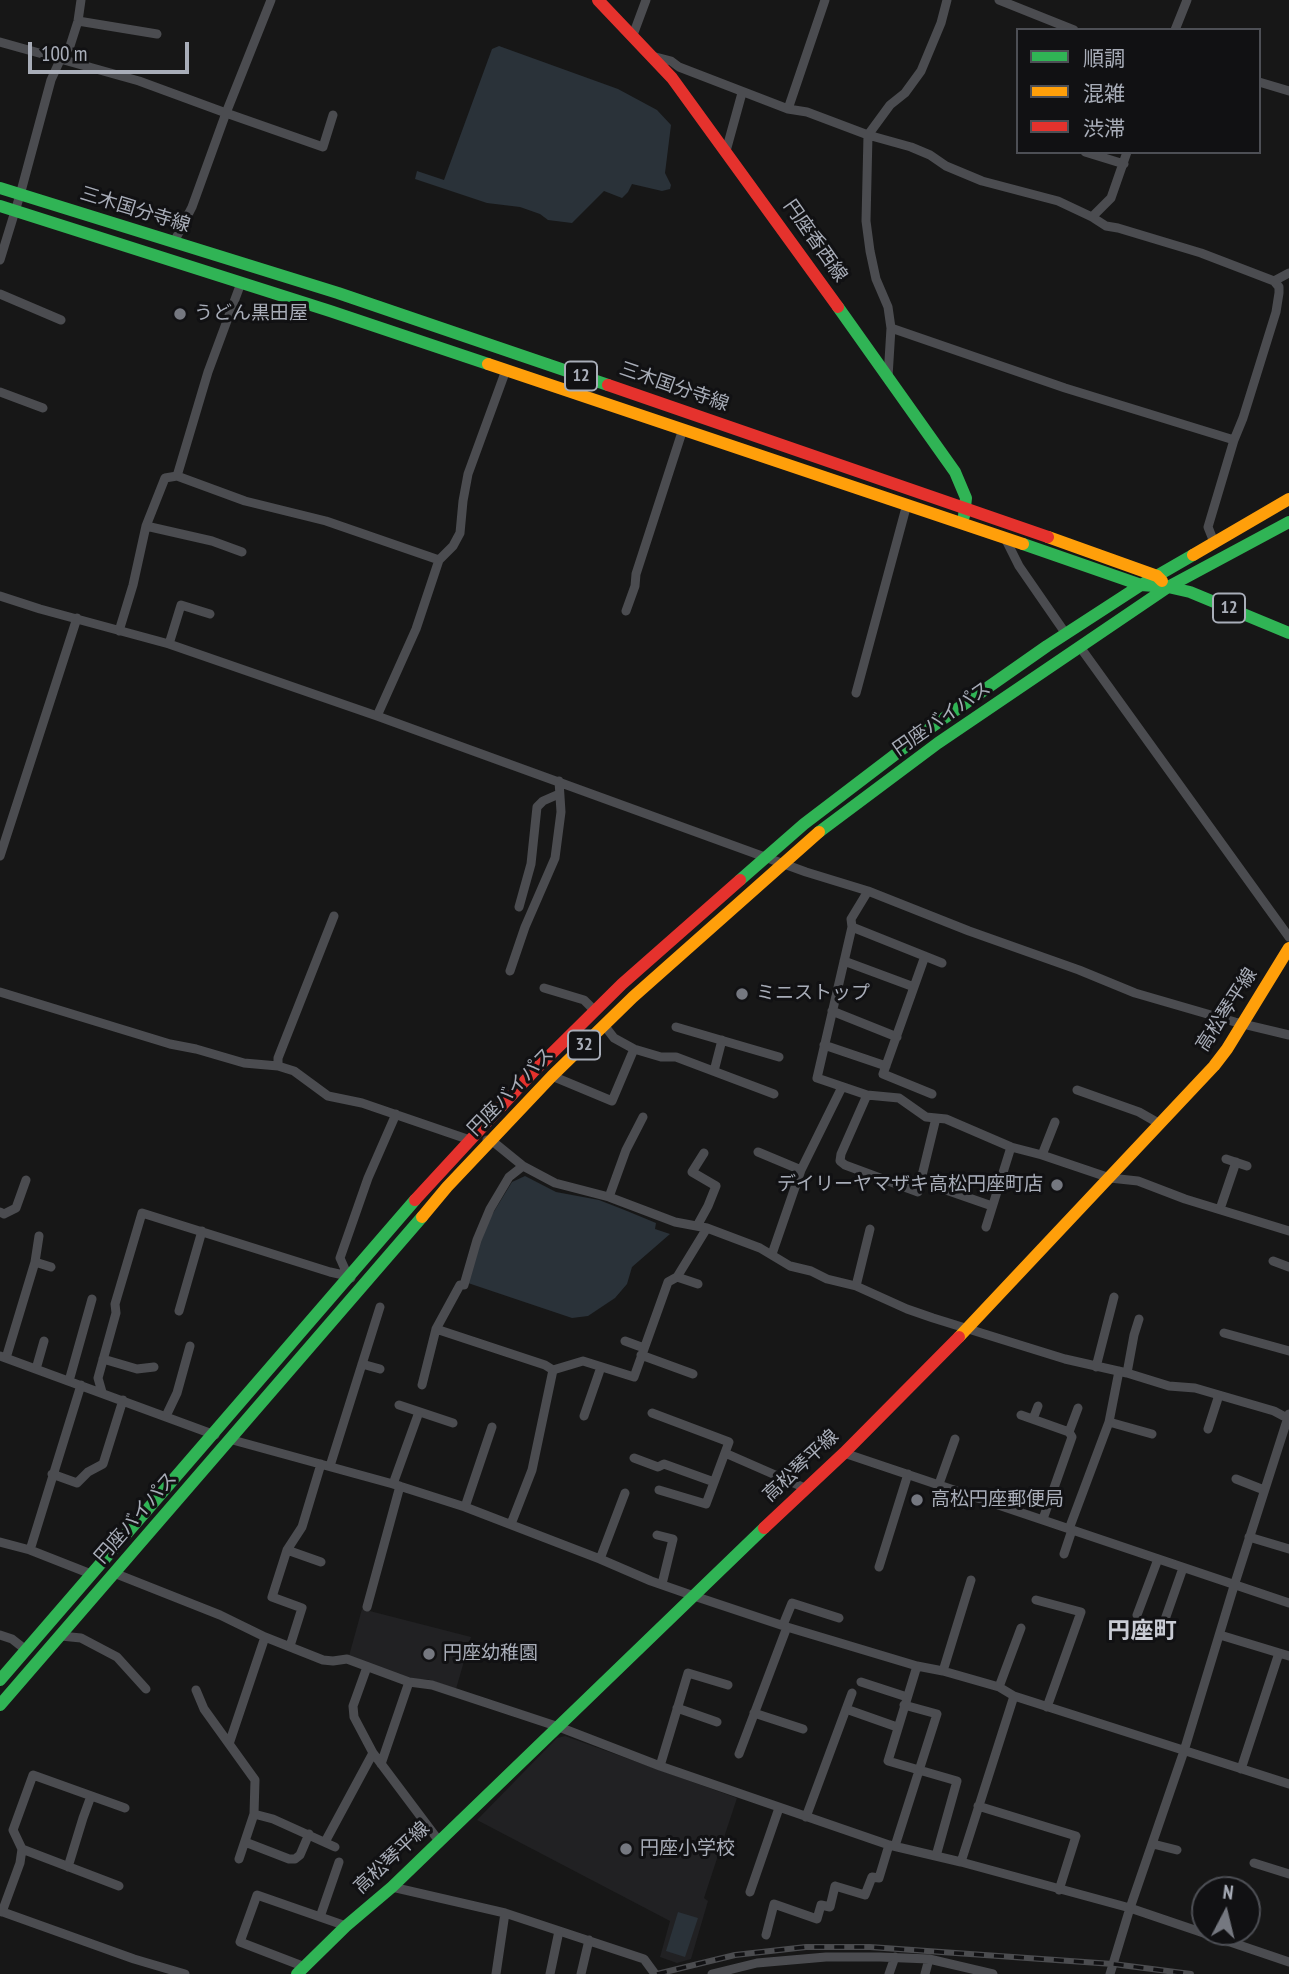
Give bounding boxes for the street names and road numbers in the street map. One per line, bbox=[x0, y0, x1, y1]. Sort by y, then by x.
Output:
street label: 三木国分寺線 bbox=[77, 182, 193, 238]
street label: 円座香西線 bbox=[778, 196, 852, 286]
street label: 三木国分寺線 bbox=[616, 358, 732, 416]
road number: 12 bbox=[565, 362, 597, 390]
road number: 12 bbox=[1213, 594, 1245, 622]
street label: 円座バイパス bbox=[889, 677, 995, 761]
street label: 高松琴平線 bbox=[1192, 964, 1262, 1056]
road number: 32 bbox=[568, 1030, 600, 1060]
street label: 円座バイパス bbox=[463, 1043, 559, 1141]
street label: 高松琴平線 bbox=[758, 1425, 844, 1507]
street label: 円座バイパス bbox=[90, 1468, 182, 1568]
street label: 高松琴平線 bbox=[349, 1817, 435, 1899]

